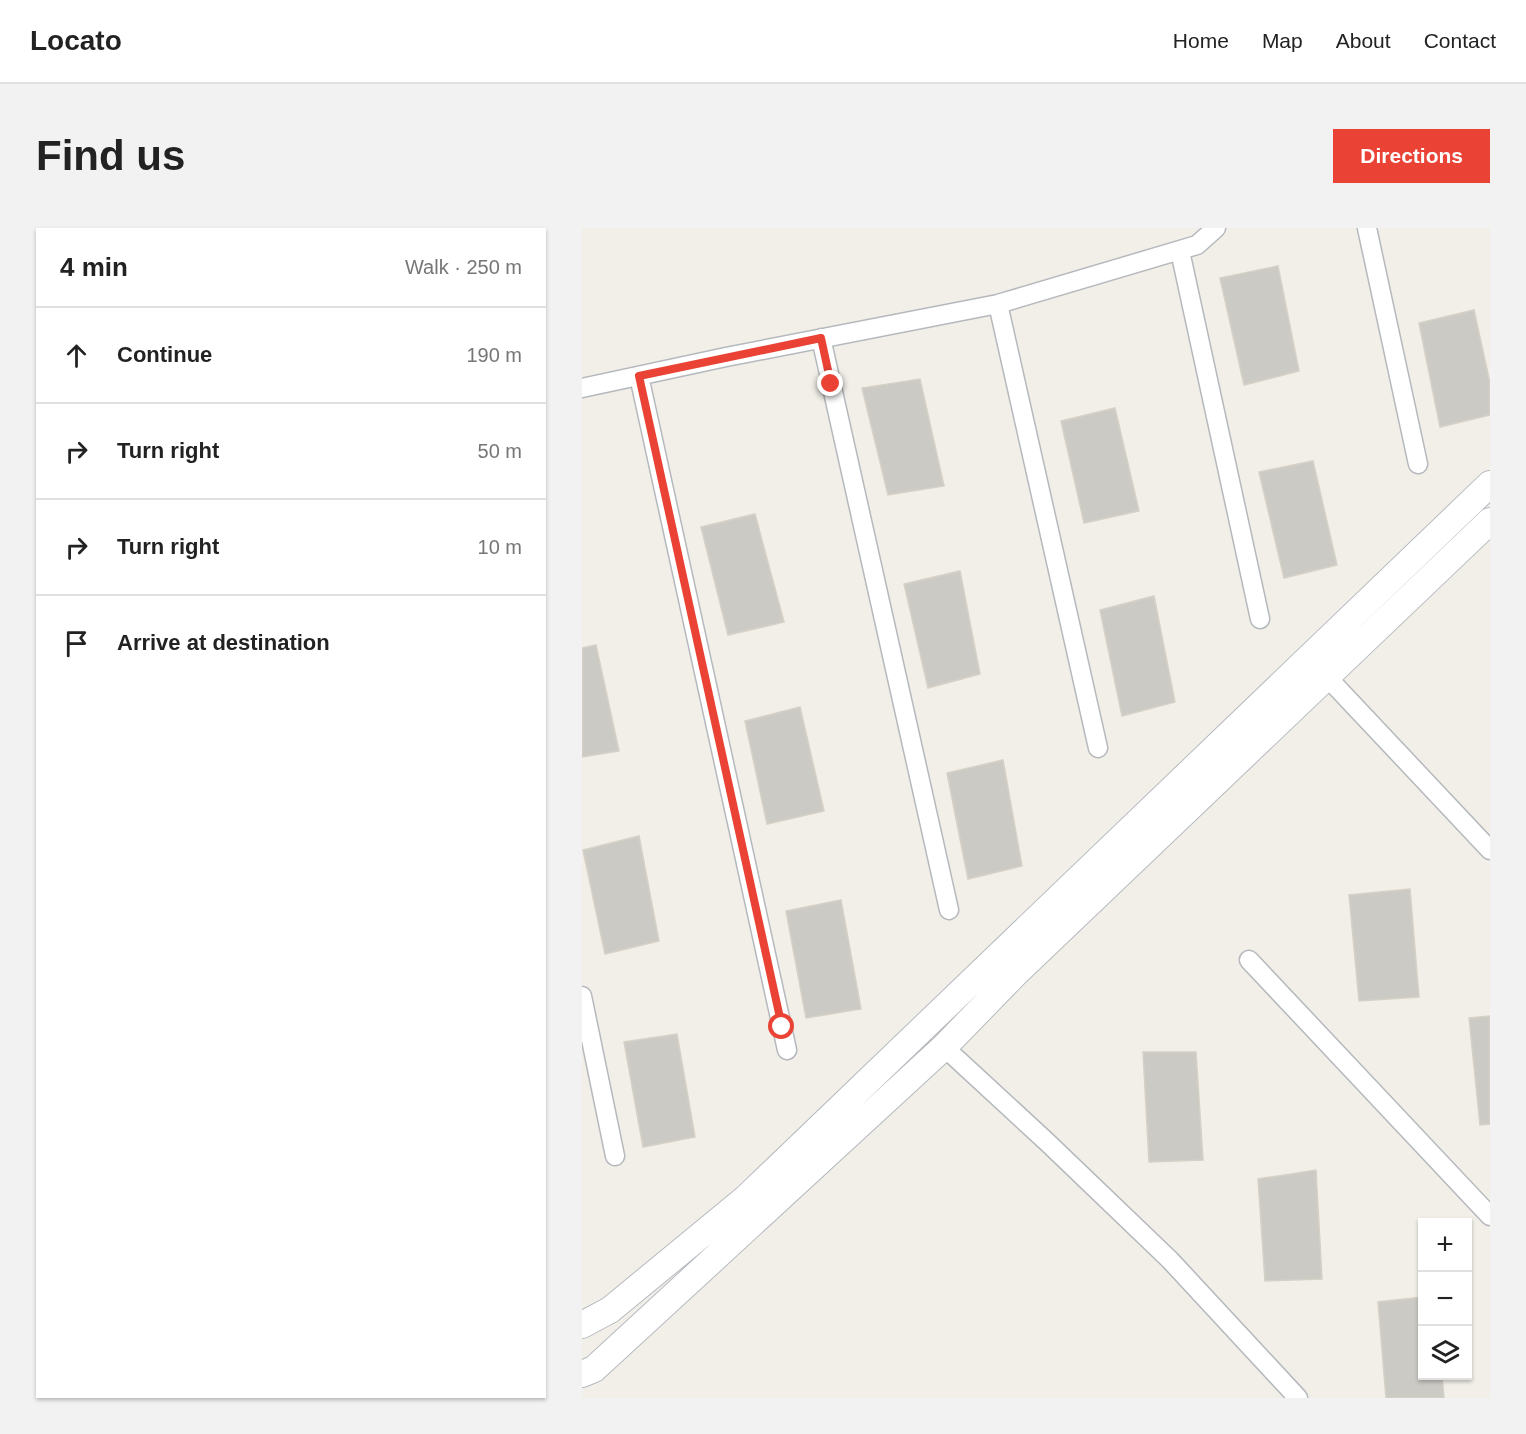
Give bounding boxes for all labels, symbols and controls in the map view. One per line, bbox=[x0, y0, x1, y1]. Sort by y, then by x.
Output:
text: Locato bbox=[30, 25, 122, 56]
text: Home bbox=[1173, 29, 1229, 52]
text: Map bbox=[1262, 29, 1303, 52]
text: About bbox=[1336, 29, 1391, 52]
text: Contact bbox=[1424, 29, 1496, 52]
button: Directions bbox=[1333, 129, 1490, 183]
text: Find us bbox=[36, 132, 185, 179]
text: 4 min bbox=[60, 252, 128, 282]
text: Walk · 250 m bbox=[405, 256, 522, 278]
icon: ahead bbox=[60, 339, 93, 372]
text: Continue bbox=[117, 342, 212, 367]
text: 190 m bbox=[466, 344, 522, 366]
route end bbox=[817, 370, 843, 396]
icon: right bbox=[60, 435, 93, 468]
text: Turn right bbox=[117, 438, 219, 463]
text: 50 m bbox=[478, 440, 522, 462]
icon: right bbox=[60, 531, 93, 564]
text: Turn right bbox=[117, 534, 219, 559]
text: 10 m bbox=[478, 536, 522, 558]
icon: arrive bbox=[60, 627, 93, 660]
text: Arrive at destination bbox=[117, 630, 330, 655]
route start bbox=[768, 1013, 794, 1039]
map controls bbox=[1418, 1218, 1472, 1380]
button: + bbox=[1418, 1218, 1472, 1272]
button: − bbox=[1418, 1272, 1472, 1326]
button: layers bbox=[1418, 1326, 1472, 1380]

